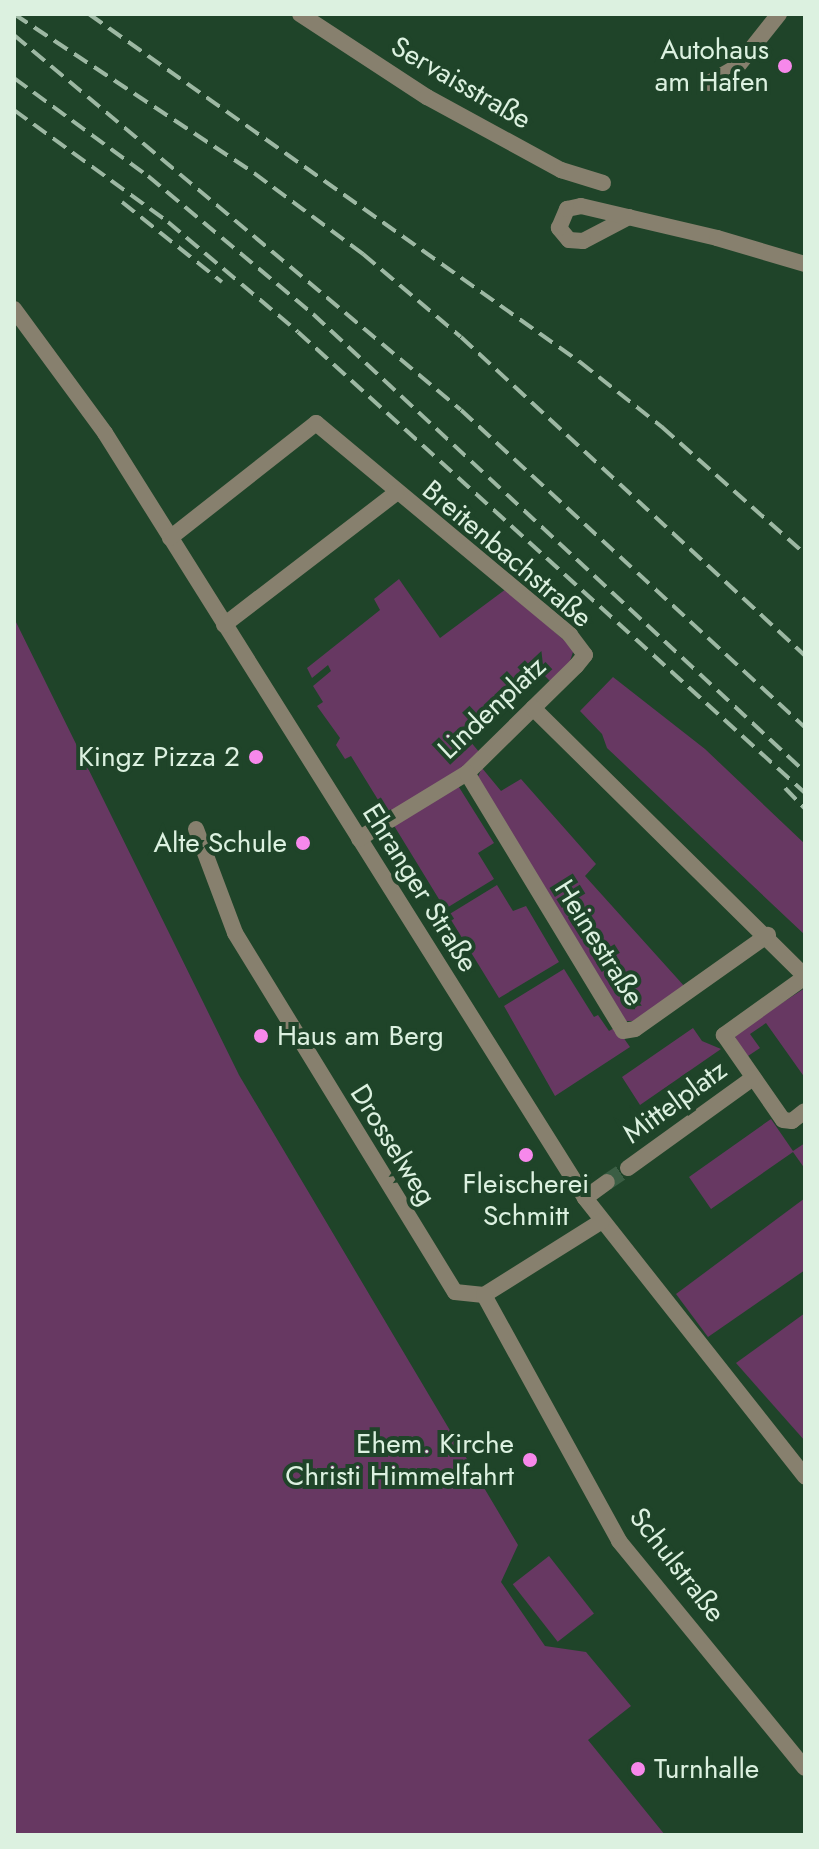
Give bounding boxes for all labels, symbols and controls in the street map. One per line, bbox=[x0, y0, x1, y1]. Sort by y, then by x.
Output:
street label: Servaisstraße bbox=[385, 29, 537, 137]
place label: Autohaus am Hafen bbox=[655, 33, 769, 99]
marker: Autohaus am Hafen bbox=[776, 57, 794, 75]
street label: Breitenbachstraße bbox=[415, 473, 599, 635]
street label: Lindenplatz bbox=[431, 650, 553, 766]
place label: Kingz Pizza 2 bbox=[78, 740, 240, 774]
marker: Kingz Pizza 2 bbox=[247, 748, 265, 766]
street label: Ehranger Straße bbox=[355, 798, 485, 978]
place label: Alte Schule bbox=[154, 826, 287, 860]
marker: Alte Schule bbox=[294, 834, 312, 852]
street label: Heinestraße bbox=[547, 874, 651, 1012]
place label: Haus am Berg bbox=[277, 1019, 444, 1053]
marker: Haus am Berg bbox=[252, 1027, 270, 1045]
street label: Mittelplatz bbox=[617, 1053, 733, 1151]
street label: Drosselweg bbox=[343, 1078, 443, 1212]
marker: Fleischerei Schmitt bbox=[517, 1146, 535, 1164]
place label: Fleischerei Schmitt bbox=[463, 1167, 589, 1233]
place label: Ehem. Kirche Christi Himmelfahrt bbox=[285, 1427, 514, 1493]
marker: Ehem. Kirche Christi Himmelfahrt bbox=[521, 1451, 539, 1469]
street label: Schulstraße bbox=[622, 1501, 732, 1629]
place label: Turnhalle bbox=[654, 1752, 759, 1786]
marker: Turnhalle bbox=[629, 1760, 647, 1778]

